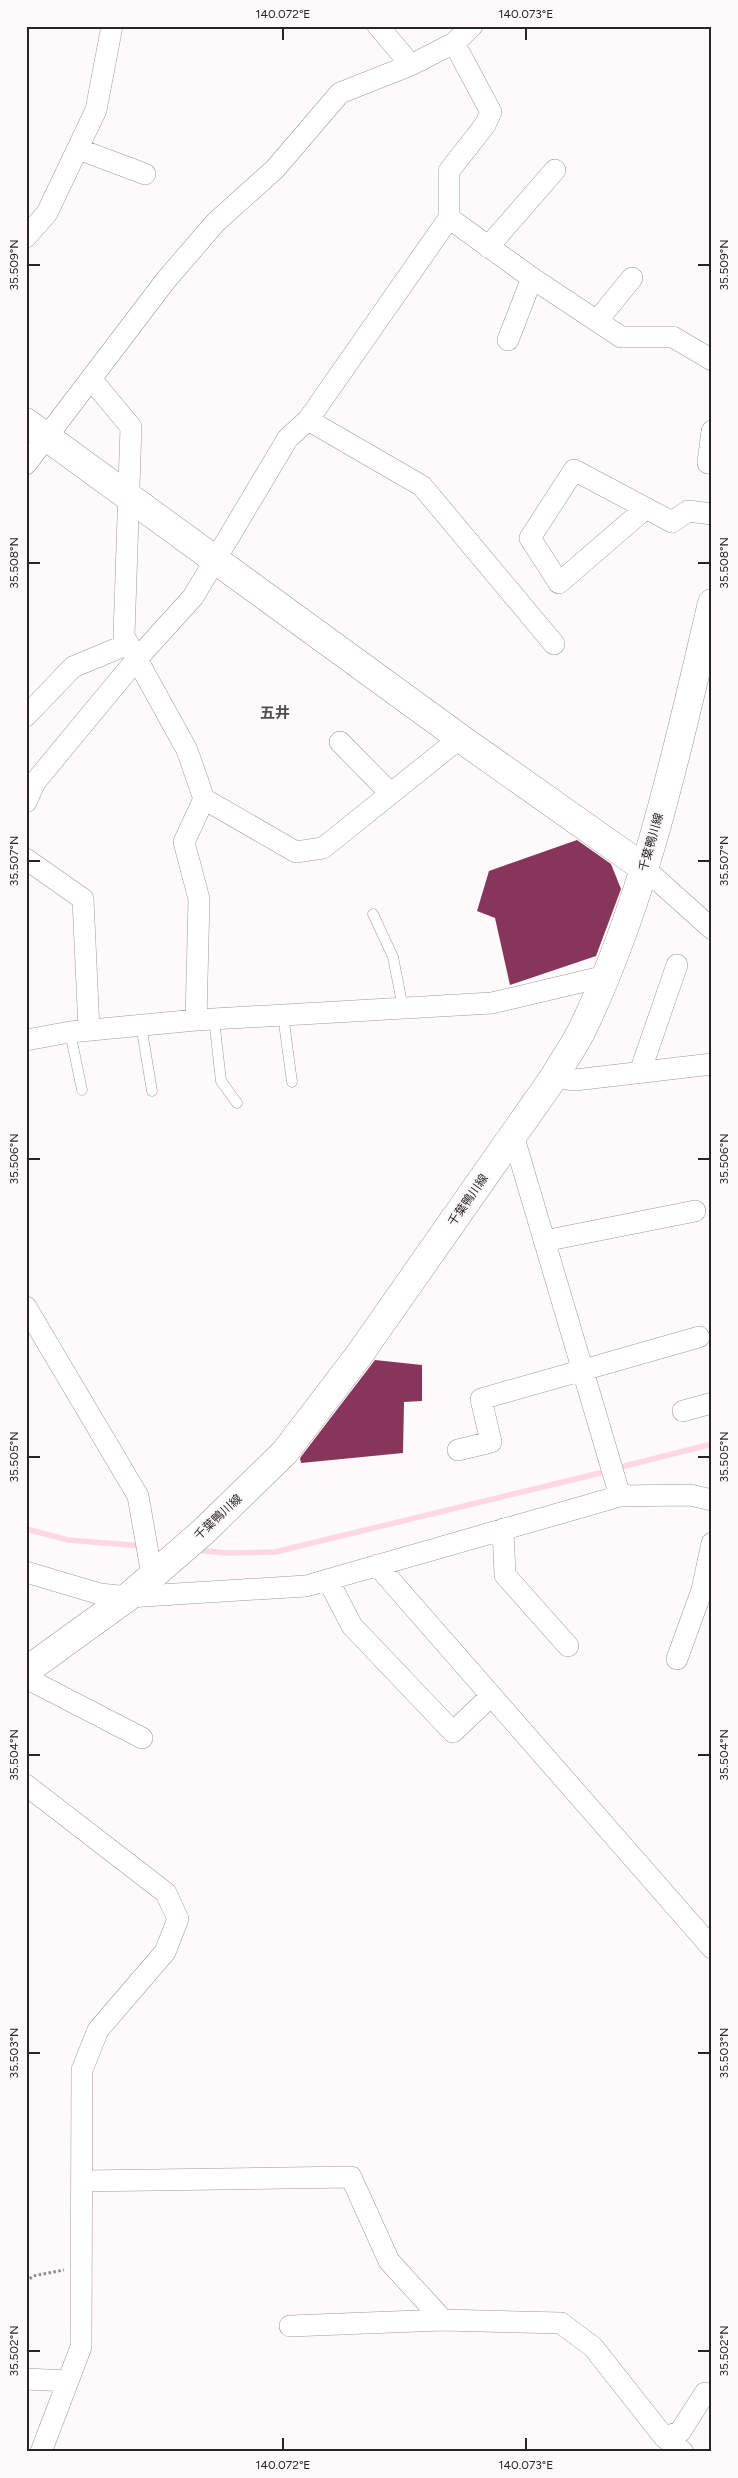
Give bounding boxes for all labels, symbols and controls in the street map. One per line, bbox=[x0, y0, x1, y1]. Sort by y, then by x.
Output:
text: 140.072°E bbox=[256, 7, 310, 21]
text: 140.073°E bbox=[499, 7, 553, 21]
text: 35.509°N bbox=[7, 239, 21, 291]
text: 35.509°N bbox=[717, 239, 731, 291]
text: 35.508°N bbox=[7, 537, 21, 589]
text: 35.508°N bbox=[717, 537, 731, 589]
district label: 五井 bbox=[260, 704, 290, 722]
street label: 千葉鴨川線 bbox=[636, 811, 666, 873]
text: 35.507°N bbox=[7, 836, 21, 886]
text: 35.507°N bbox=[717, 836, 731, 886]
text: 35.506°N bbox=[7, 1133, 21, 1185]
text: 35.506°N bbox=[717, 1133, 731, 1185]
street label: 千葉鴨川線 bbox=[445, 1171, 491, 1229]
text: 35.505°N bbox=[7, 1431, 21, 1483]
text: 35.505°N bbox=[717, 1431, 731, 1483]
street label: 千葉鴨川線 bbox=[191, 1491, 245, 1543]
text: 35.504°N bbox=[7, 1729, 21, 1781]
text: 35.504°N bbox=[717, 1729, 731, 1781]
text: 35.503°N bbox=[7, 2028, 21, 2078]
text: 35.503°N bbox=[717, 2028, 731, 2078]
text: 35.502°N bbox=[7, 2326, 21, 2376]
text: 35.502°N bbox=[717, 2326, 731, 2376]
text: 140.072°E bbox=[256, 2458, 310, 2472]
text: 140.073°E bbox=[499, 2458, 553, 2472]

